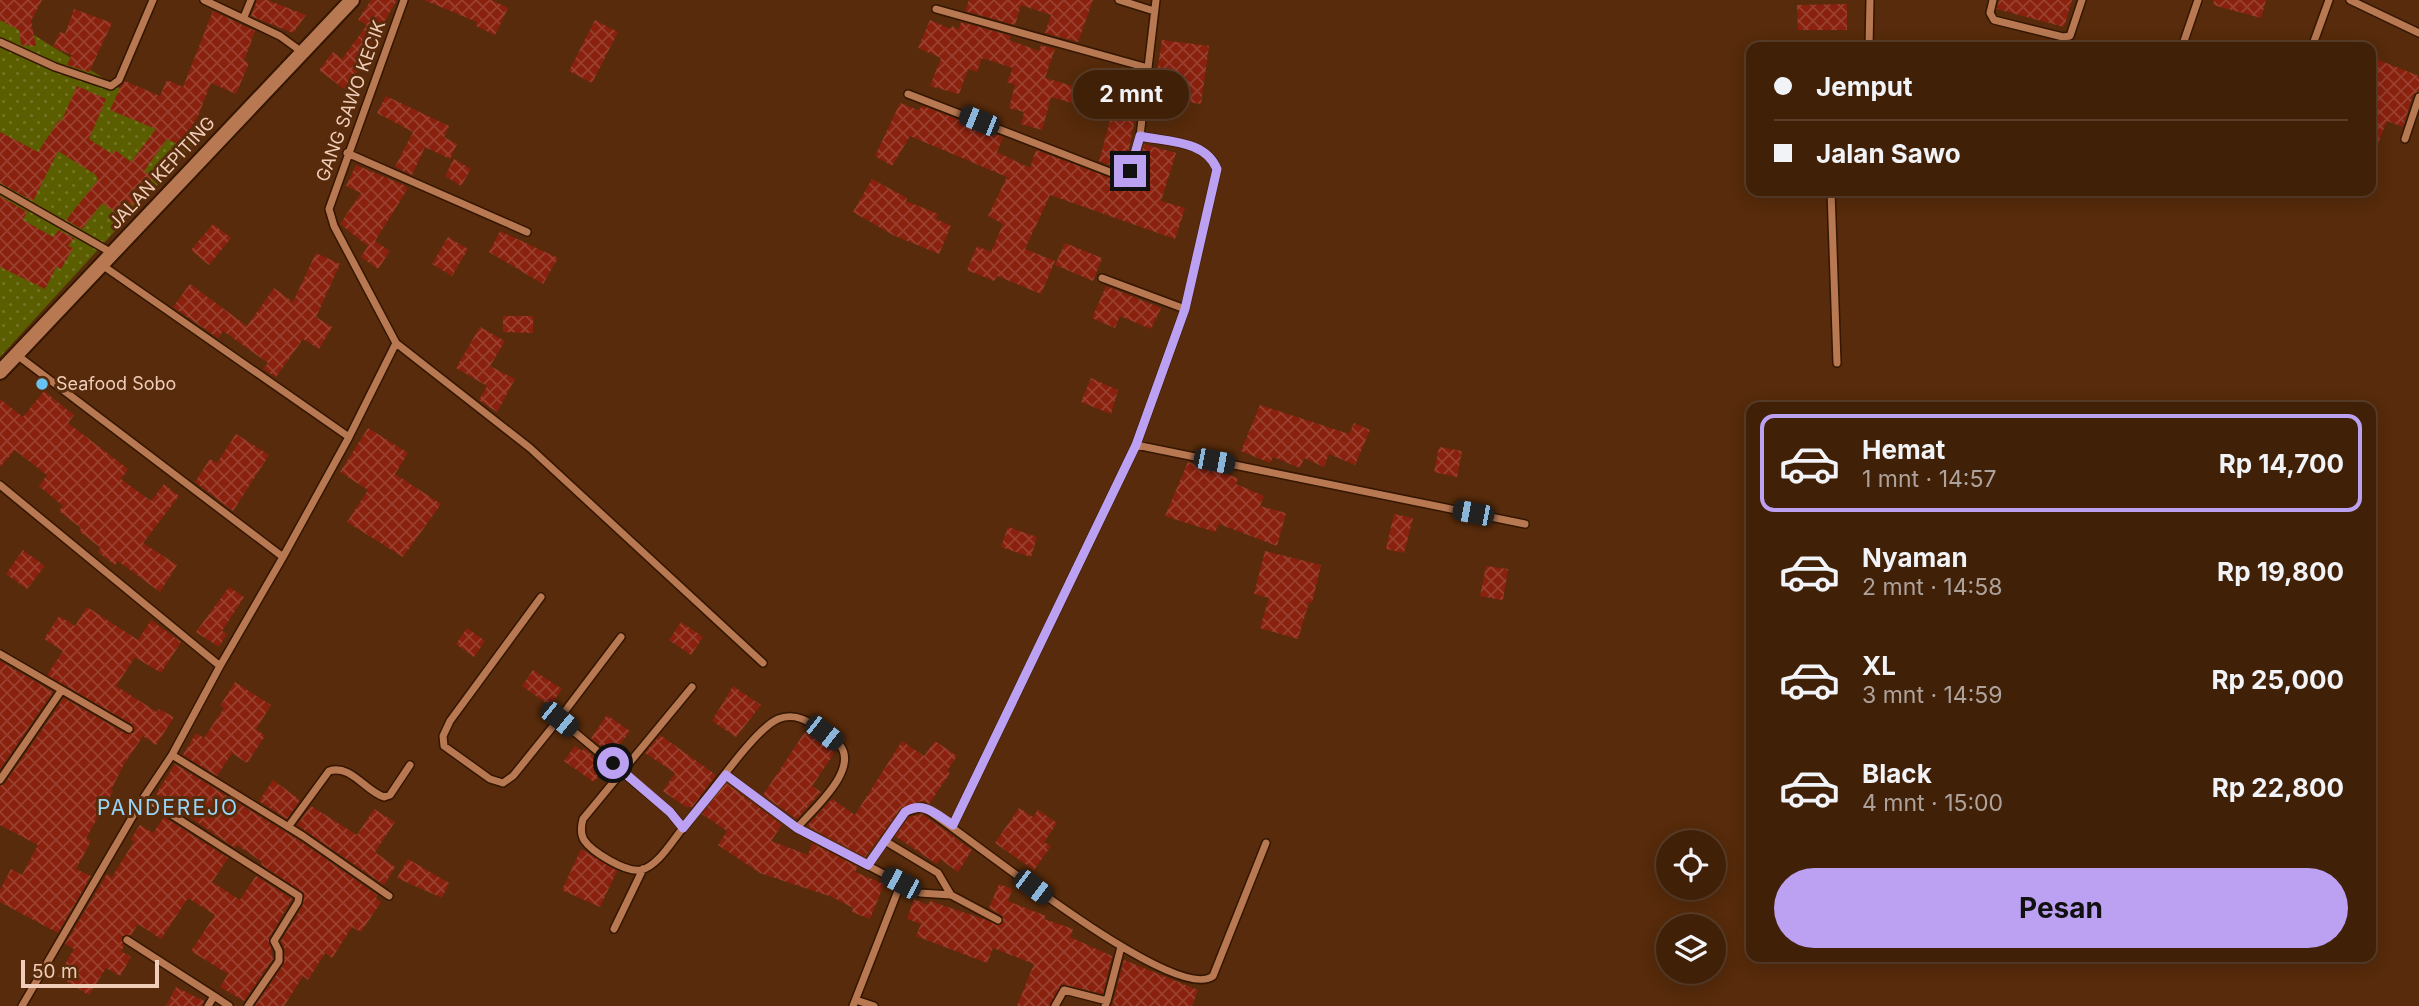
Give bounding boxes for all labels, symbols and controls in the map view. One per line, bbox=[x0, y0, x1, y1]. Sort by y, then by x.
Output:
street label: GANG SAWO KECIK bbox=[312, 17, 389, 184]
callout: 2 mnt bbox=[1072, 69, 1188, 118]
text: Jemput bbox=[1816, 71, 1913, 102]
text: 2 mnt bbox=[1099, 80, 1163, 108]
car bbox=[956, 103, 1003, 139]
street label: JALAN KEPITING bbox=[104, 112, 219, 233]
text: Jalan Sawo bbox=[1816, 138, 1961, 169]
route end bbox=[1114, 155, 1146, 187]
place label: Seafood Sobo bbox=[56, 373, 176, 394]
marker: Seafood Sobo bbox=[34, 376, 50, 392]
icon: car bbox=[1778, 432, 1841, 495]
text: Hemat bbox=[1862, 434, 1945, 465]
car bbox=[1192, 447, 1237, 475]
text: Rp 14,700 bbox=[2219, 448, 2344, 479]
text: 1 mnt · 14:57 bbox=[1862, 465, 1997, 493]
car bbox=[1451, 499, 1496, 527]
icon: car bbox=[1778, 540, 1841, 603]
text: Nyaman bbox=[1862, 542, 1968, 573]
text: Rp 19,800 bbox=[2217, 556, 2344, 587]
text: 2 mnt · 14:58 bbox=[1862, 573, 2002, 601]
icon: car bbox=[1778, 648, 1841, 711]
text: XL bbox=[1862, 650, 1896, 681]
text: Rp 25,000 bbox=[2211, 664, 2344, 695]
text: 3 mnt · 14:59 bbox=[1862, 681, 2003, 709]
car bbox=[537, 698, 582, 740]
car bbox=[801, 712, 848, 754]
route start bbox=[597, 747, 629, 779]
icon: car bbox=[1778, 756, 1841, 819]
text: Black bbox=[1862, 758, 1932, 789]
text: Rp 22,800 bbox=[2212, 772, 2344, 803]
text: 4 mnt · 15:00 bbox=[1862, 789, 2003, 817]
district label: PANDEREJO bbox=[97, 795, 239, 820]
map controls bbox=[1656, 830, 1726, 984]
button: locate bbox=[1656, 830, 1726, 900]
car bbox=[878, 864, 925, 902]
car bbox=[1010, 866, 1057, 908]
button: Pesan bbox=[1774, 868, 2348, 948]
button: layers bbox=[1656, 914, 1726, 984]
scale bar bbox=[21, 957, 159, 989]
text: 50 m bbox=[32, 960, 78, 983]

